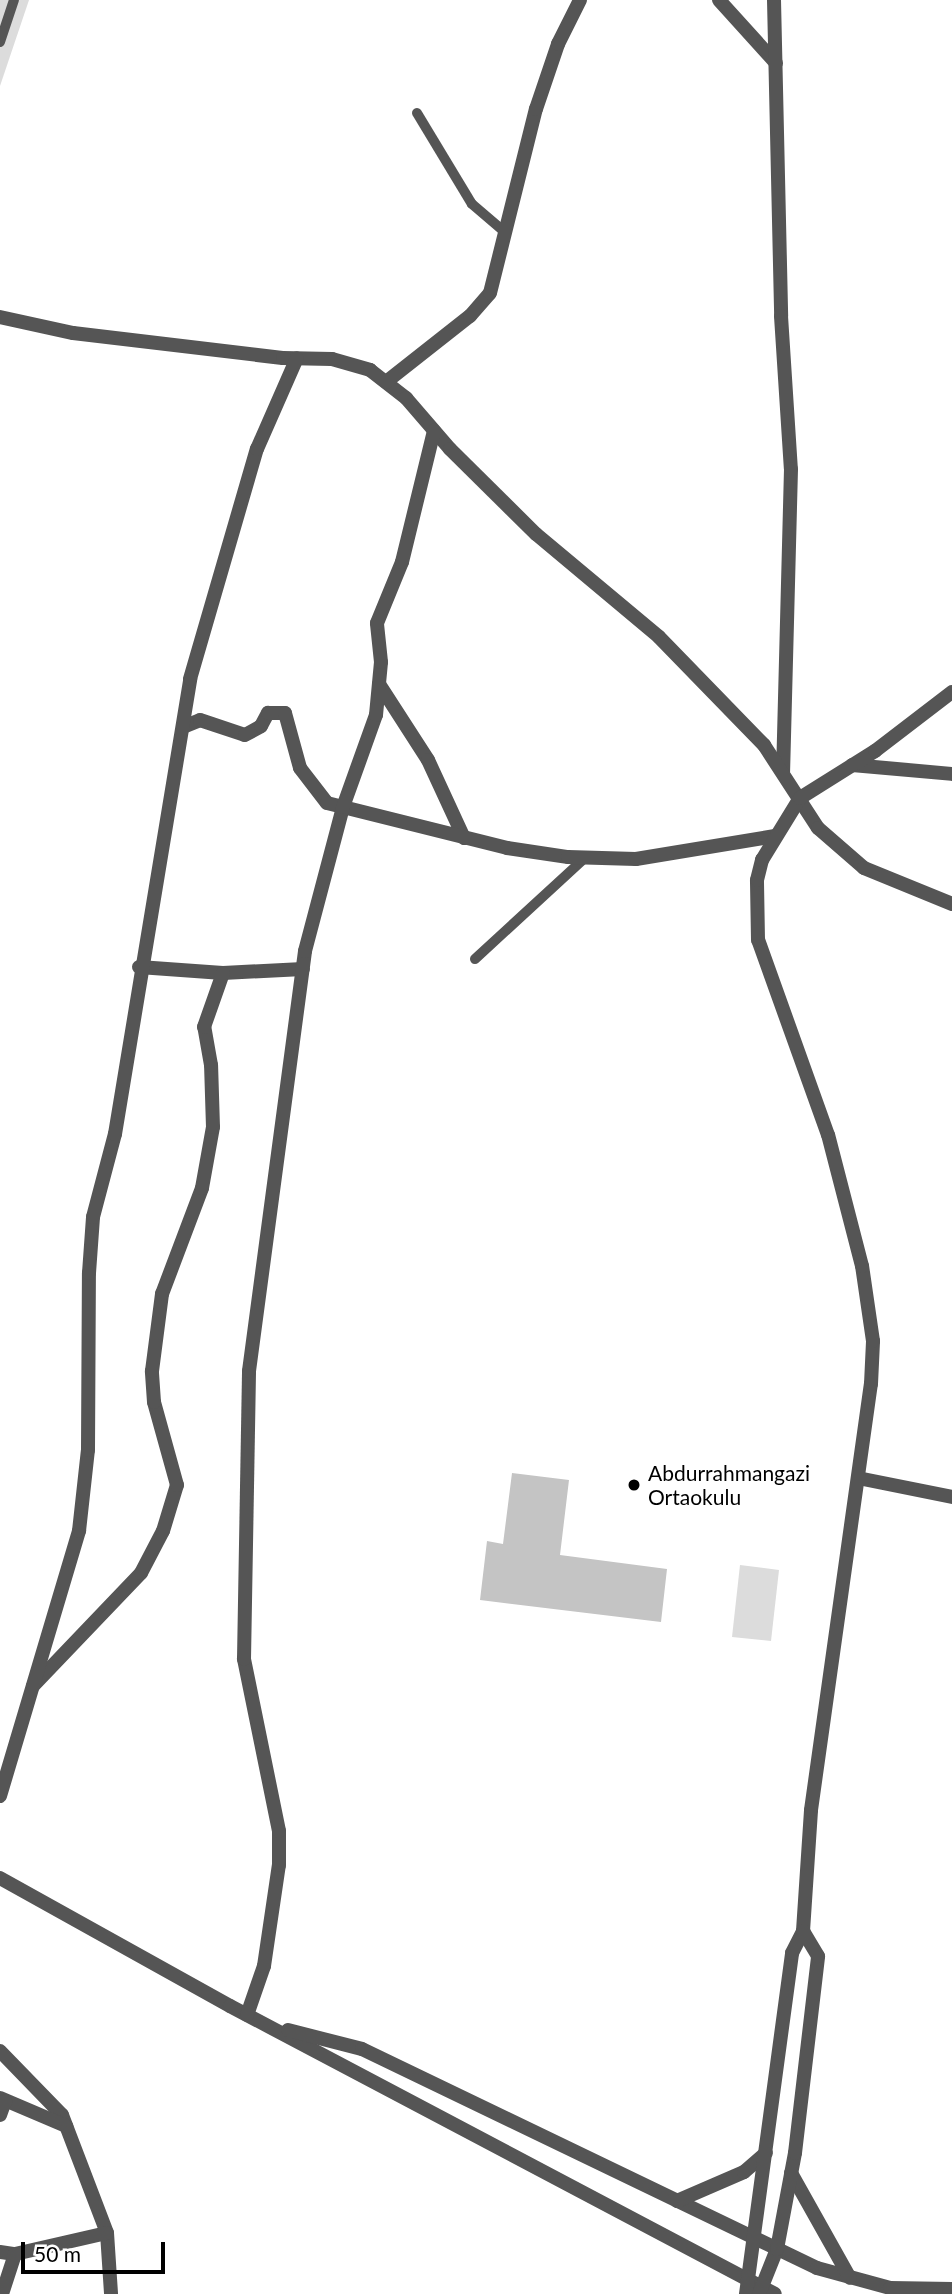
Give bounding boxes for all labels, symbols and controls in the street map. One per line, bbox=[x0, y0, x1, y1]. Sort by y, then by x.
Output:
place label: Abdurrahmangazi Ortaokulu bbox=[648, 1460, 810, 1510]
marker: Abdurrahmangazi Ortaokulu bbox=[626, 1477, 642, 1493]
scale bar bbox=[24, 2228, 168, 2272]
text: 50 m bbox=[34, 2241, 81, 2266]

